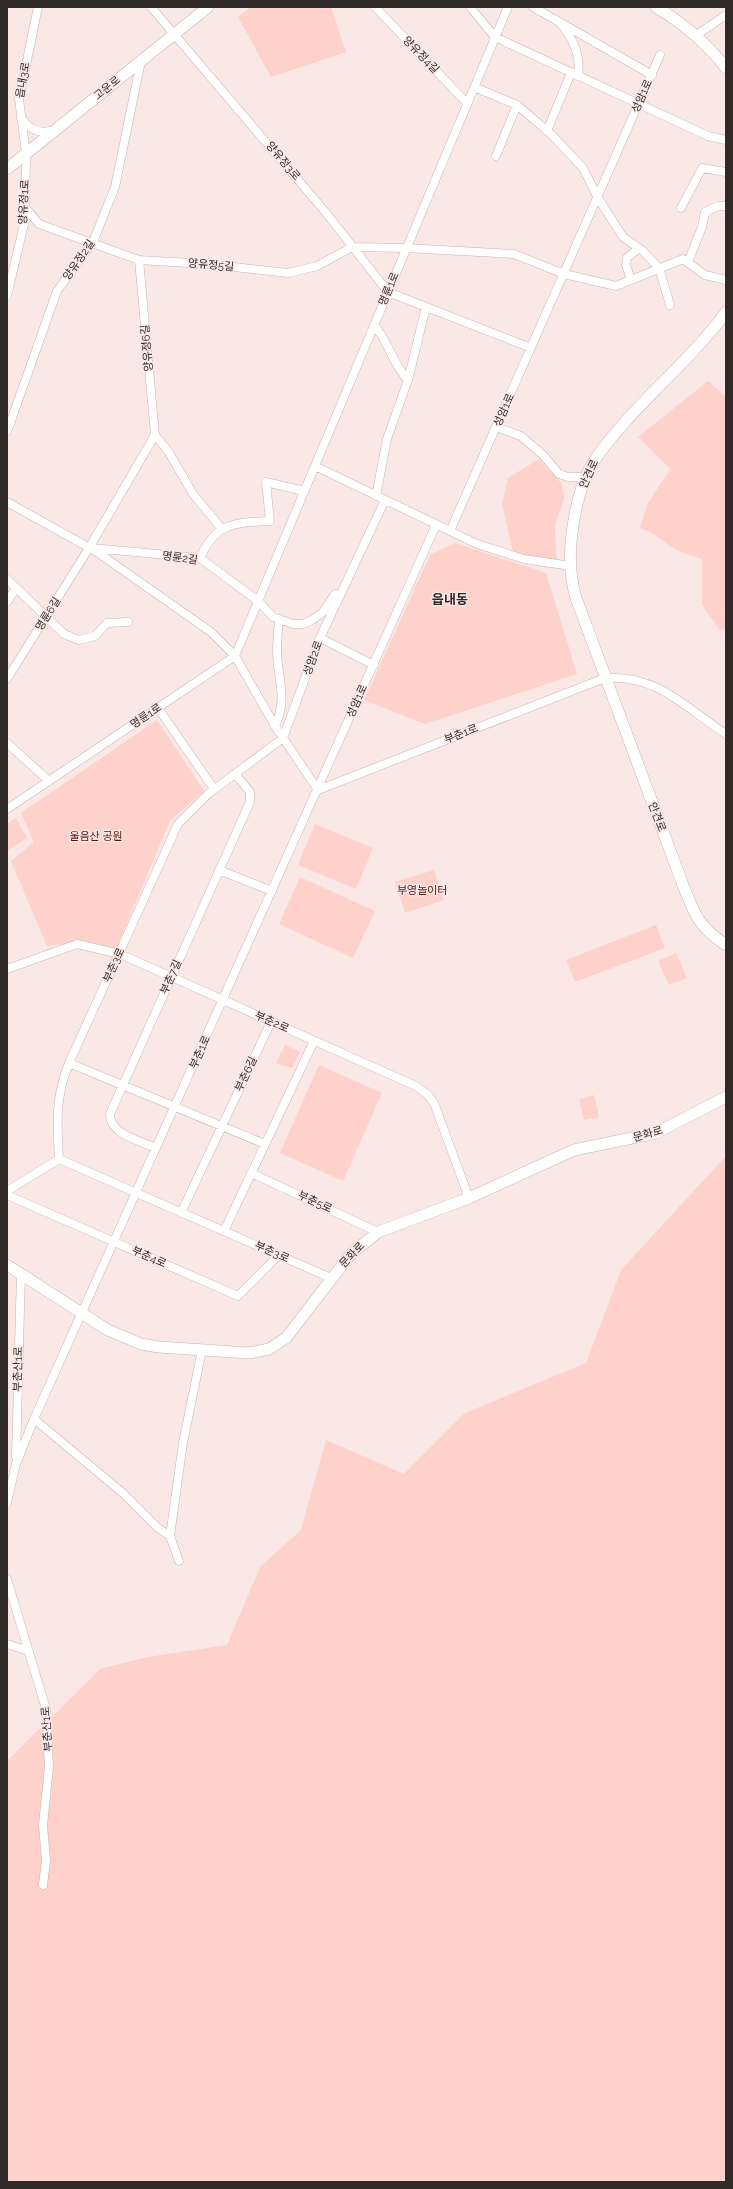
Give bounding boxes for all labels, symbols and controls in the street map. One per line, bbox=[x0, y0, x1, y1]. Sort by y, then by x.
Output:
street label: 양유정4길 bbox=[400, 34, 442, 76]
street label: 읍내3로 bbox=[13, 61, 33, 99]
street label: 고운로 bbox=[91, 73, 123, 103]
street label: 성암1로 bbox=[629, 77, 655, 115]
street label: 양유정3로 bbox=[263, 139, 303, 183]
street label: 양유정1로 bbox=[16, 179, 32, 225]
street label: 양유정2길 bbox=[60, 237, 98, 283]
street label: 양유정5길 bbox=[187, 256, 235, 274]
street label: 명륜1로 bbox=[376, 270, 402, 308]
street label: 양유정6길 bbox=[138, 324, 156, 372]
street label: 성암1로 bbox=[491, 391, 517, 429]
street label: 안견로 bbox=[577, 457, 601, 491]
street label: 명륜2길 bbox=[161, 549, 199, 567]
district label: 읍내동 bbox=[432, 592, 468, 607]
street label: 명륜6길 bbox=[33, 595, 63, 633]
street label: 성암2로 bbox=[301, 639, 325, 677]
street label: 성암1로 bbox=[344, 682, 370, 720]
street label: 명륜1로 bbox=[128, 701, 164, 731]
street label: 부춘1로 bbox=[442, 722, 480, 746]
street label: 안견로 bbox=[645, 800, 669, 834]
park label: 울음산 공원 bbox=[69, 830, 123, 843]
park label: 부영놀이터 bbox=[397, 884, 447, 897]
street label: 부춘3로 bbox=[100, 946, 128, 984]
street label: 부춘7길 bbox=[158, 958, 184, 996]
street label: 부춘2로 bbox=[253, 1009, 291, 1035]
street label: 부춘1로 bbox=[187, 1033, 213, 1071]
street label: 부춘6길 bbox=[232, 1054, 260, 1094]
street label: 문화로 bbox=[632, 1124, 664, 1144]
street label: 부춘5로 bbox=[296, 1188, 334, 1216]
street label: 부춘3로 bbox=[253, 1239, 291, 1265]
street label: 문화로 bbox=[337, 1240, 367, 1270]
street label: 부춘4로 bbox=[130, 1244, 168, 1270]
street label: 부춘산1로 bbox=[11, 1346, 25, 1392]
street label: 부춘산1로 bbox=[39, 1706, 55, 1752]

